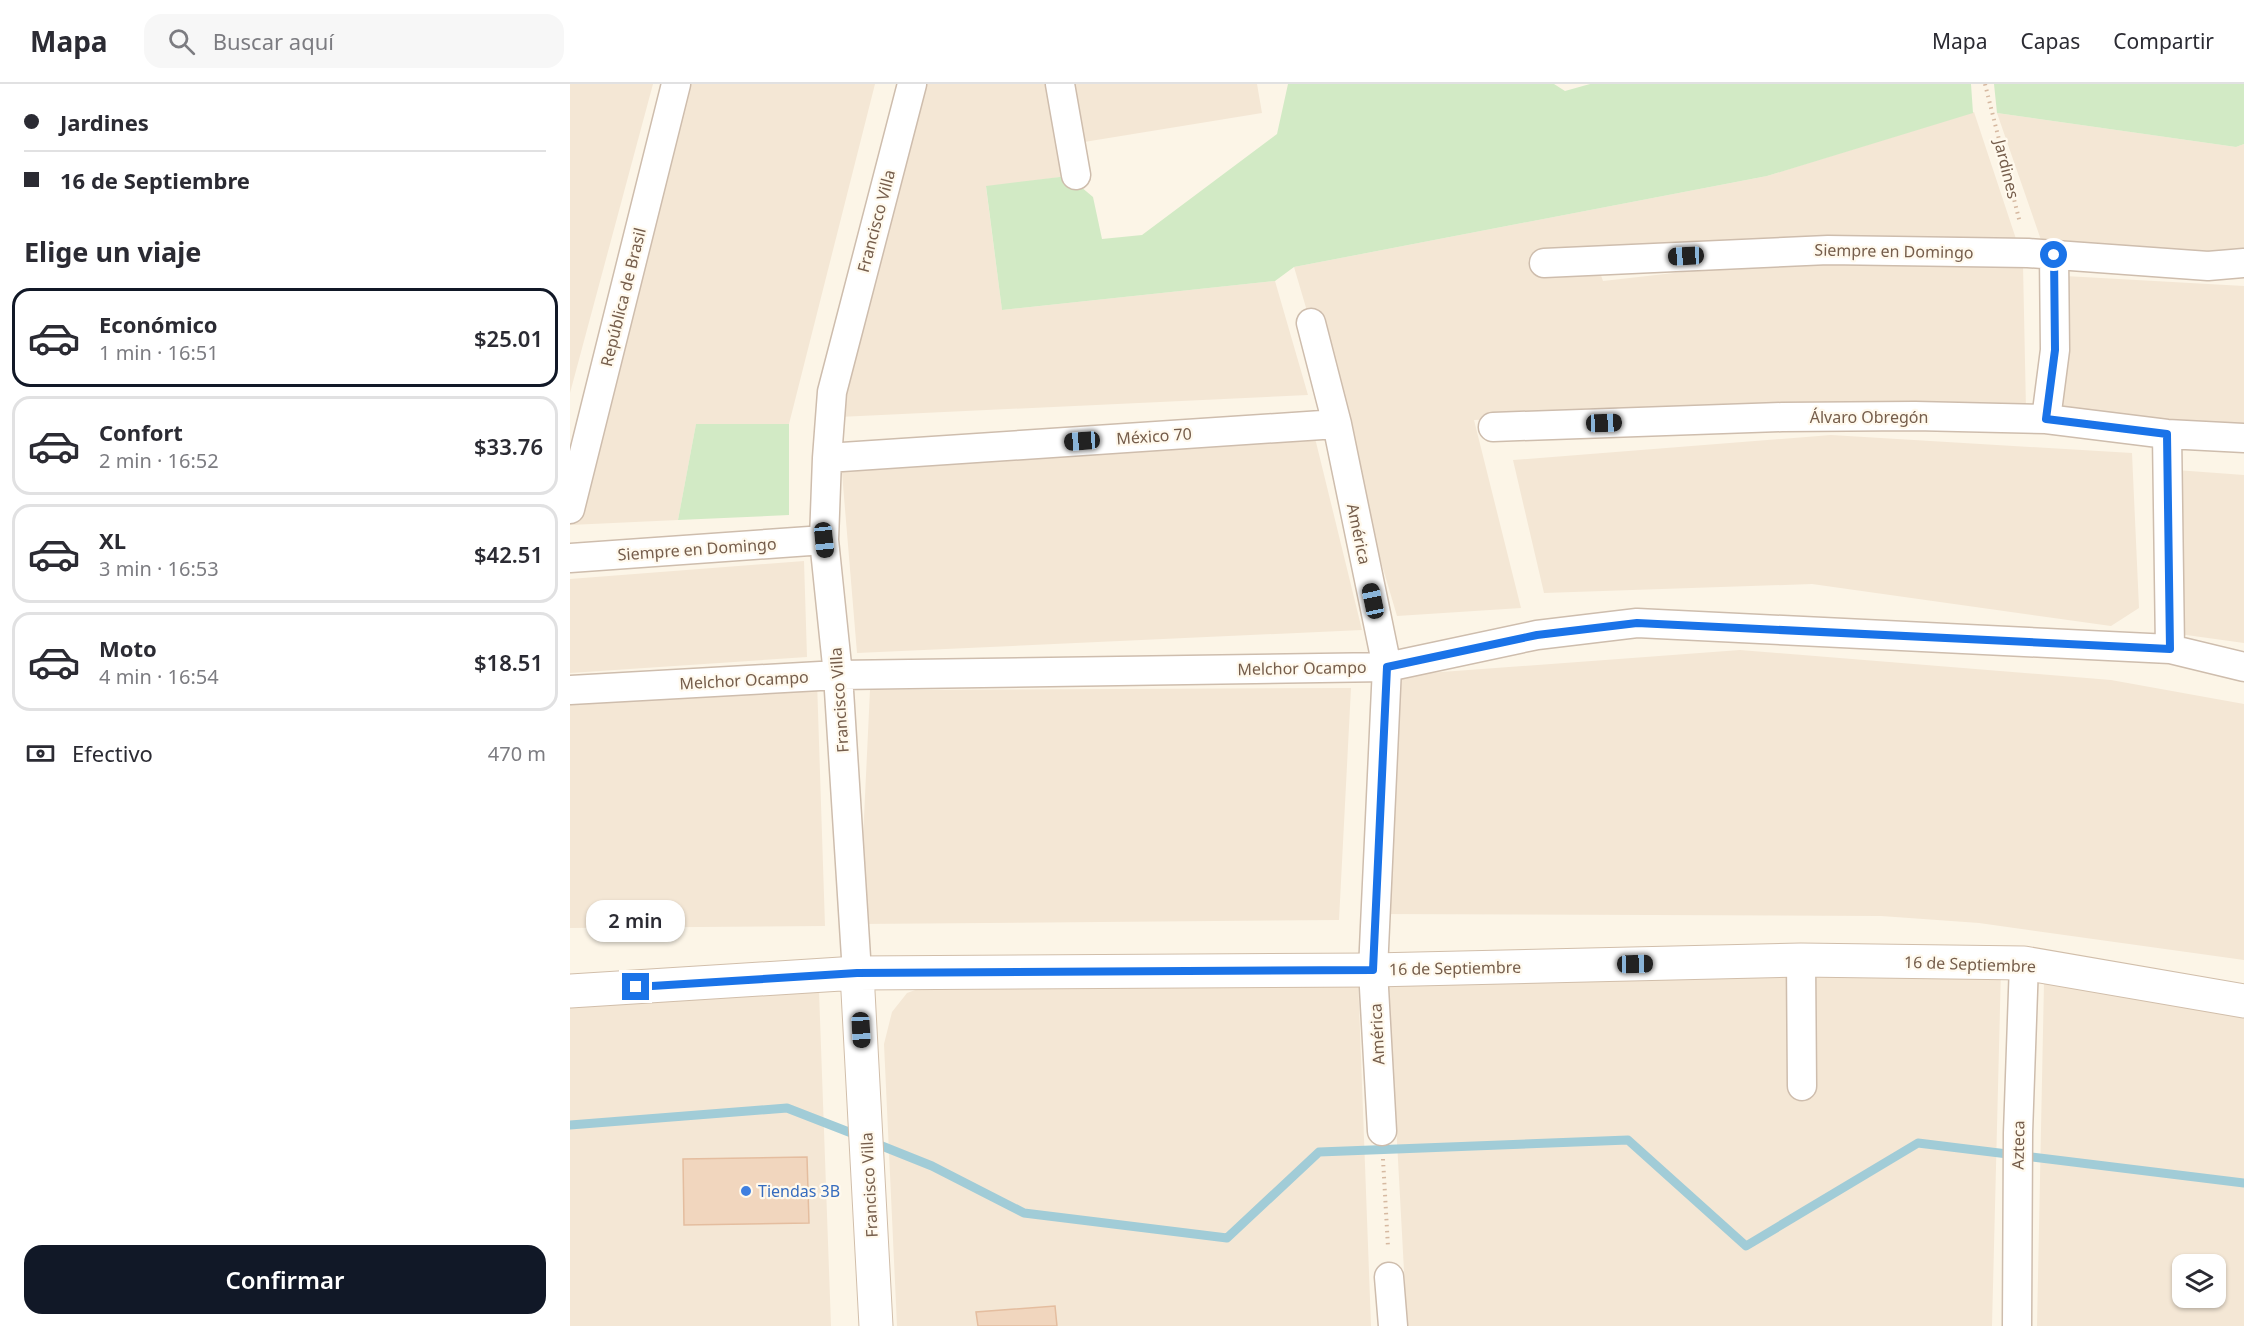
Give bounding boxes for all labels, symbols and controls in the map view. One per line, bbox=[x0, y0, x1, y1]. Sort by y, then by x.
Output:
search box bbox=[144, 14, 564, 68]
text: Mapa bbox=[30, 22, 108, 60]
icon: search bbox=[165, 25, 198, 58]
text: Buscar aquí bbox=[213, 26, 334, 56]
text: Mapa bbox=[1932, 27, 1988, 55]
text: Capas bbox=[2021, 27, 2080, 55]
text: Compartir bbox=[2113, 27, 2214, 55]
text: Jardines bbox=[60, 107, 149, 137]
street label: Jardines bbox=[1989, 135, 2025, 201]
text: 16 de Septiembre bbox=[60, 165, 250, 195]
street label: Francisco Villa bbox=[852, 167, 900, 275]
street label: República de Brasil bbox=[595, 225, 651, 369]
text: Elige un viaje bbox=[24, 233, 201, 270]
street label: Siempre en Domingo bbox=[1814, 239, 1974, 263]
route start bbox=[2040, 241, 2067, 268]
car bbox=[1668, 246, 1704, 266]
text: Económico bbox=[99, 309, 218, 339]
icon: car bbox=[27, 311, 81, 365]
text: $25.01 bbox=[474, 323, 543, 353]
text: 1 min · 16:51 bbox=[99, 339, 219, 366]
street label: Álvaro Obregón bbox=[1810, 406, 1928, 428]
car bbox=[1586, 413, 1622, 433]
text: Confort bbox=[99, 417, 183, 447]
icon: car bbox=[27, 419, 81, 473]
street label: México 70 bbox=[1116, 422, 1192, 450]
text: $33.76 bbox=[474, 431, 543, 461]
car bbox=[1063, 431, 1101, 451]
text: 2 min · 16:52 bbox=[99, 447, 219, 474]
street label: América bbox=[1342, 502, 1376, 566]
car bbox=[813, 521, 835, 559]
text: XL bbox=[99, 525, 126, 555]
icon: car bbox=[27, 527, 81, 581]
street label: Siempre en Domingo bbox=[617, 532, 777, 566]
text: $42.51 bbox=[474, 539, 543, 569]
text: 3 min · 16:53 bbox=[99, 555, 219, 582]
car bbox=[1360, 582, 1386, 620]
text: Moto bbox=[99, 633, 157, 663]
icon: car bbox=[27, 635, 81, 689]
text: $18.51 bbox=[474, 647, 543, 677]
street label: Francisco Villa bbox=[824, 647, 854, 753]
street label: Melchor Ocampo bbox=[1237, 656, 1367, 680]
text: 4 min · 16:54 bbox=[99, 663, 219, 690]
street label: Melchor Ocampo bbox=[679, 666, 809, 694]
icon: cash bbox=[24, 737, 57, 770]
text: Efectivo bbox=[72, 738, 153, 768]
text: 470 m bbox=[488, 740, 546, 767]
callout: 2 min bbox=[586, 900, 686, 942]
text: 2 min bbox=[608, 907, 663, 934]
street label: 16 de Septiembre bbox=[1904, 951, 2036, 977]
car bbox=[1617, 955, 1653, 973]
street label: 16 de Septiembre bbox=[1389, 956, 1521, 980]
route end bbox=[622, 973, 649, 1000]
street label: América bbox=[1364, 1003, 1390, 1065]
car bbox=[851, 1012, 871, 1048]
street label: Azteca bbox=[2007, 1120, 2029, 1170]
street label: Francisco Villa bbox=[855, 1132, 883, 1238]
place label: Tiendas 3B bbox=[758, 1180, 840, 1202]
marker: Tiendas 3B bbox=[739, 1184, 753, 1198]
button: Confirmar bbox=[24, 1245, 546, 1314]
map controls bbox=[2172, 1254, 2226, 1308]
button: layers bbox=[2172, 1254, 2226, 1308]

